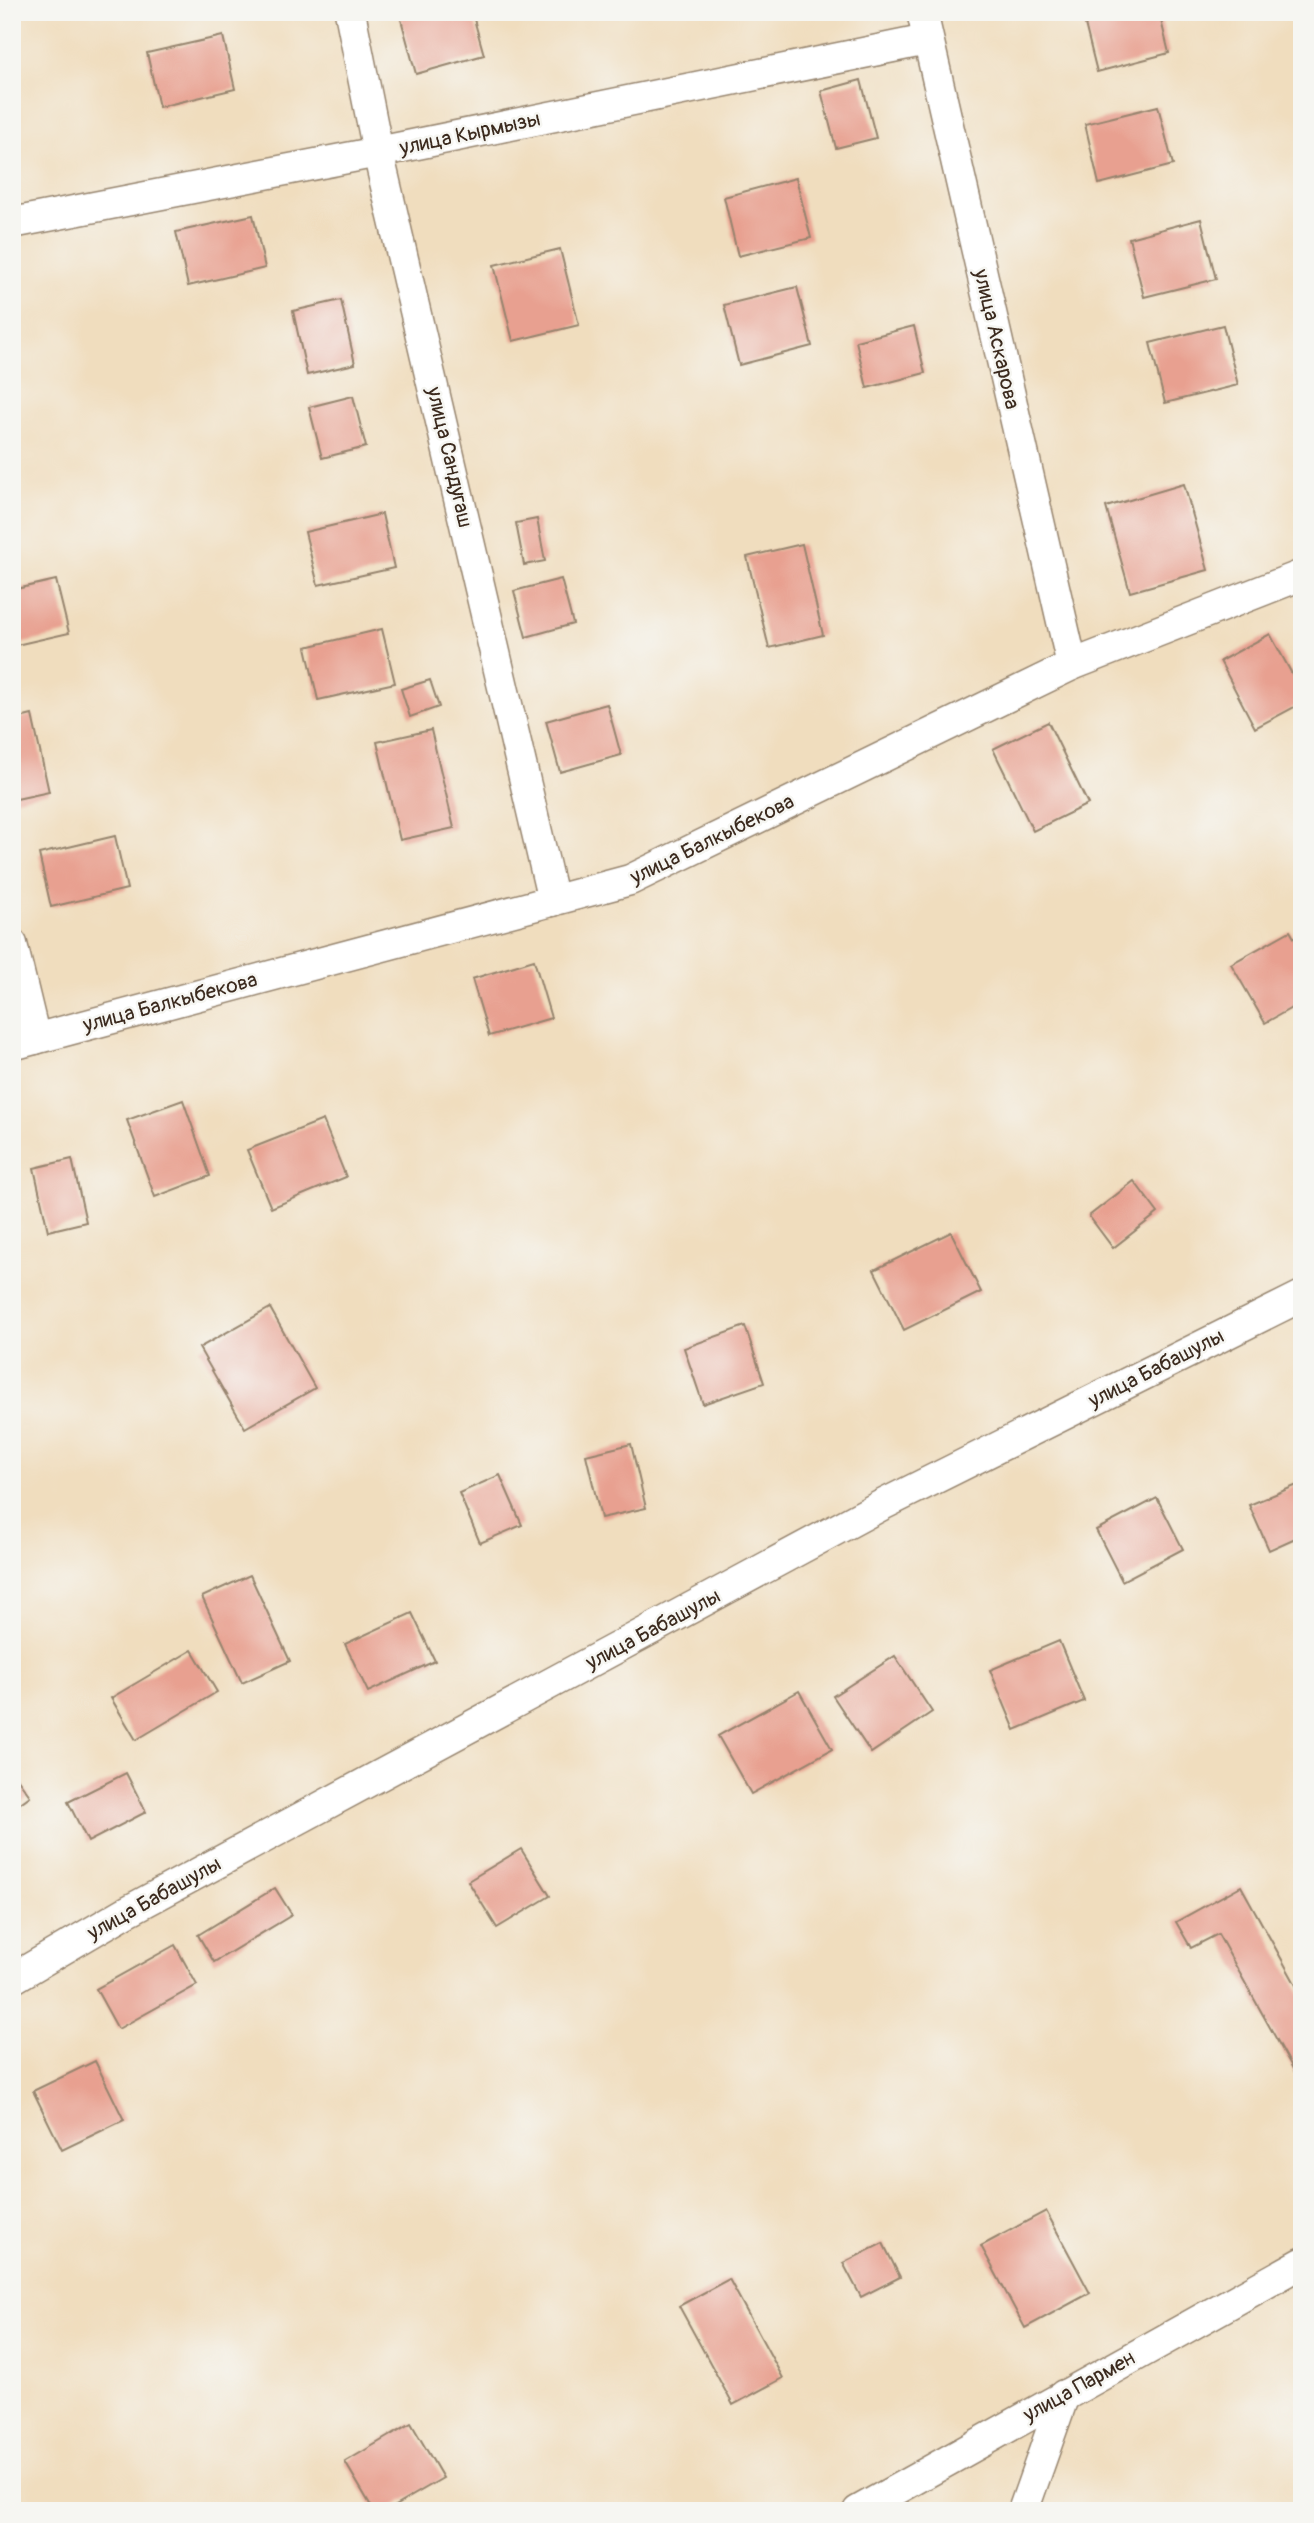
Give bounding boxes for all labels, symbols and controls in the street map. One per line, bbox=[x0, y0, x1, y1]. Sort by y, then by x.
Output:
street label: улица Кырмызы bbox=[396, 105, 543, 162]
street label: улица Аскарова bbox=[967, 265, 1026, 412]
street label: улица Сандугаш bbox=[420, 383, 479, 530]
street label: улица Балкыбекова bbox=[625, 788, 799, 891]
street label: улица Балкыбекова bbox=[79, 966, 260, 1039]
street label: улица Бабашулы bbox=[1083, 1323, 1229, 1415]
street label: улица Бабашулы bbox=[580, 1583, 725, 1677]
street label: улица Бабашулы bbox=[82, 1851, 226, 1947]
street label: улица Пармен bbox=[1018, 2345, 1140, 2429]

